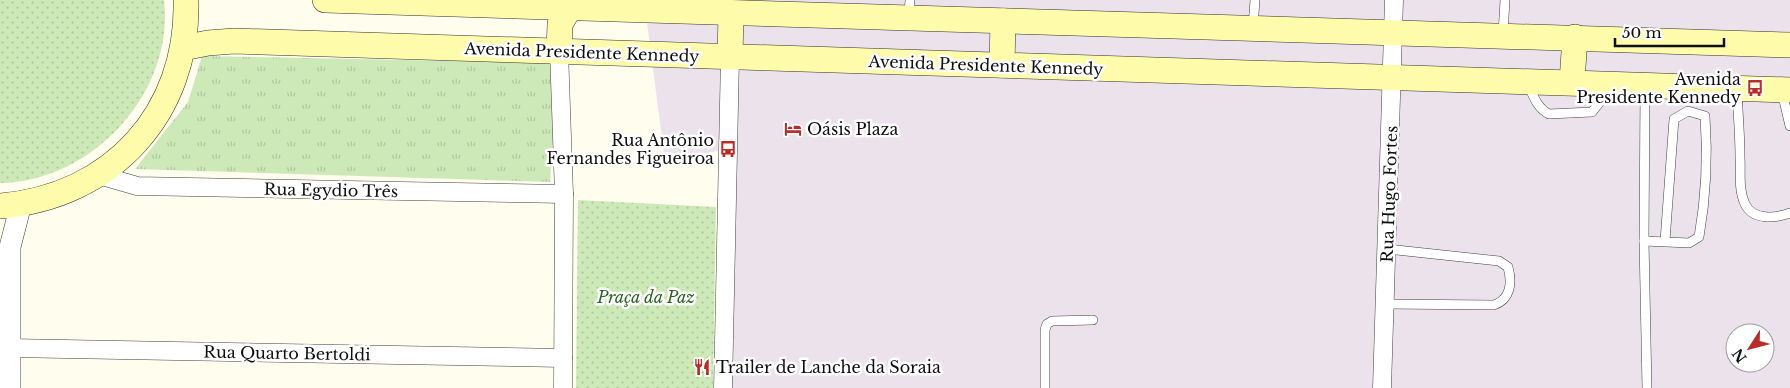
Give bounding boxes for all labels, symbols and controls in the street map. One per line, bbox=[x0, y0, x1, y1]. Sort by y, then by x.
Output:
scale bar bbox=[1615, 15, 1724, 47]
text: 50 m bbox=[1622, 23, 1662, 42]
street label: Avenida Presidente Kennedy bbox=[463, 38, 701, 66]
street label: Avenida Presidente Kennedy bbox=[867, 51, 1105, 79]
place label: Avenida Presidente Kennedy bbox=[1576, 69, 1742, 107]
bus stop icon: Avenida Presidente Kennedy bbox=[1745, 78, 1765, 98]
hotel icon: Oásis Plaza bbox=[783, 119, 803, 139]
place label: Oásis Plaza bbox=[807, 119, 898, 139]
street label: Rua Hugo Fortes bbox=[1377, 125, 1401, 263]
place label: Rua Antônio Fernandes Figueiroa bbox=[547, 130, 714, 168]
bus stop icon: Rua Antônio Fernandes Figueiroa bbox=[718, 139, 738, 159]
street label: Rua Egydio Três bbox=[264, 179, 398, 201]
park label: Praça da Paz bbox=[596, 287, 695, 307]
north arrow bbox=[1725, 323, 1775, 373]
street label: Rua Quarto Bertoldi bbox=[203, 342, 371, 364]
text: N bbox=[1728, 345, 1751, 366]
restaurant icon: Trailer de Lanche da Soraia bbox=[692, 357, 712, 377]
place label: Trailer de Lanche da Soraia bbox=[716, 357, 941, 377]

